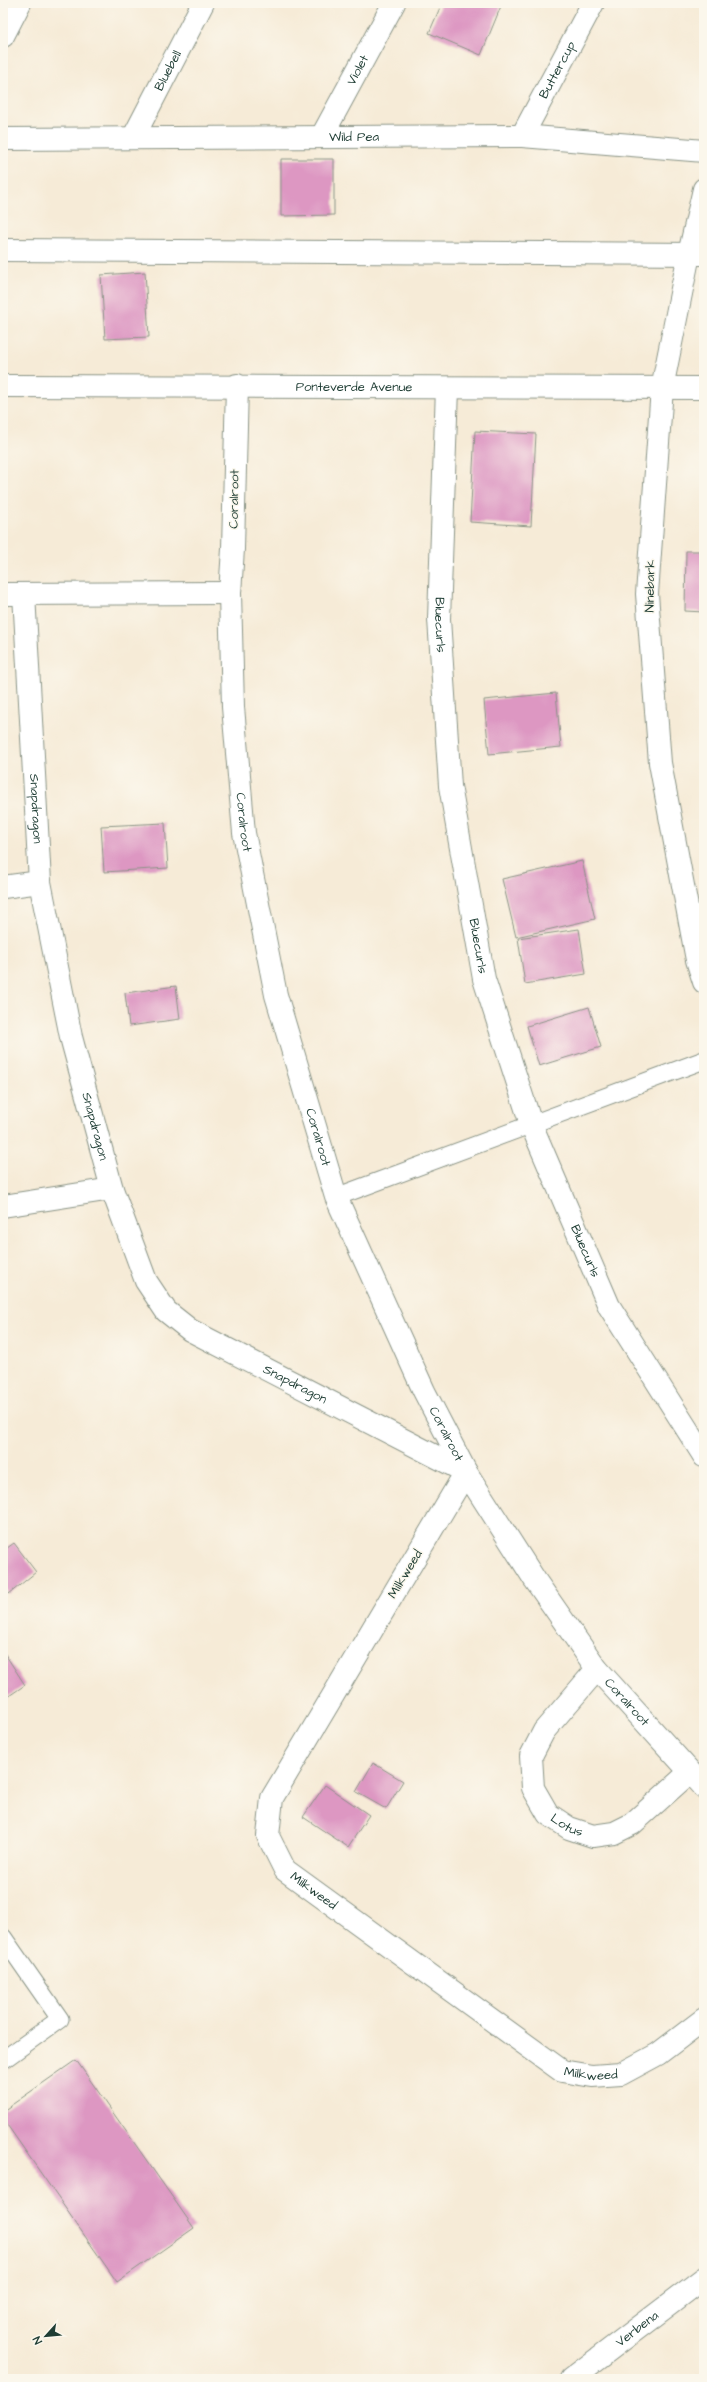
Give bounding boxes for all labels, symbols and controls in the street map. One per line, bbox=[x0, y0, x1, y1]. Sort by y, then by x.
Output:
street label: Buttercup bbox=[535, 38, 580, 102]
street label: Bluebell bbox=[150, 47, 186, 94]
street label: Violet bbox=[342, 51, 374, 88]
street label: Wild Pea bbox=[329, 128, 379, 146]
street label: Ponteverde Avenue bbox=[296, 378, 412, 396]
street label: Coralroot bbox=[224, 468, 244, 529]
street label: Ninebark bbox=[641, 559, 659, 613]
street label: Bluecurls bbox=[430, 597, 450, 654]
street label: Snapdragon bbox=[25, 773, 47, 844]
street label: Coralroot bbox=[232, 792, 257, 854]
street label: Bluecurls bbox=[465, 917, 492, 975]
street label: Snapdragon bbox=[77, 1090, 113, 1163]
street label: Coralroot bbox=[301, 1106, 336, 1169]
street label: Bluecurls bbox=[566, 1222, 605, 1280]
street label: Snapdragon bbox=[260, 1360, 331, 1408]
street label: Coralroot bbox=[425, 1403, 468, 1465]
street label: Milkweed bbox=[383, 1546, 427, 1602]
street label: Coralroot bbox=[600, 1674, 654, 1731]
street label: Lotus bbox=[547, 1809, 586, 1841]
street label: Milkweed bbox=[286, 1868, 341, 1914]
street label: Milkweed bbox=[563, 2062, 619, 2086]
street label: Verbena bbox=[612, 2306, 663, 2351]
north arrow bbox=[26, 2316, 66, 2356]
text: N bbox=[29, 2334, 46, 2347]

